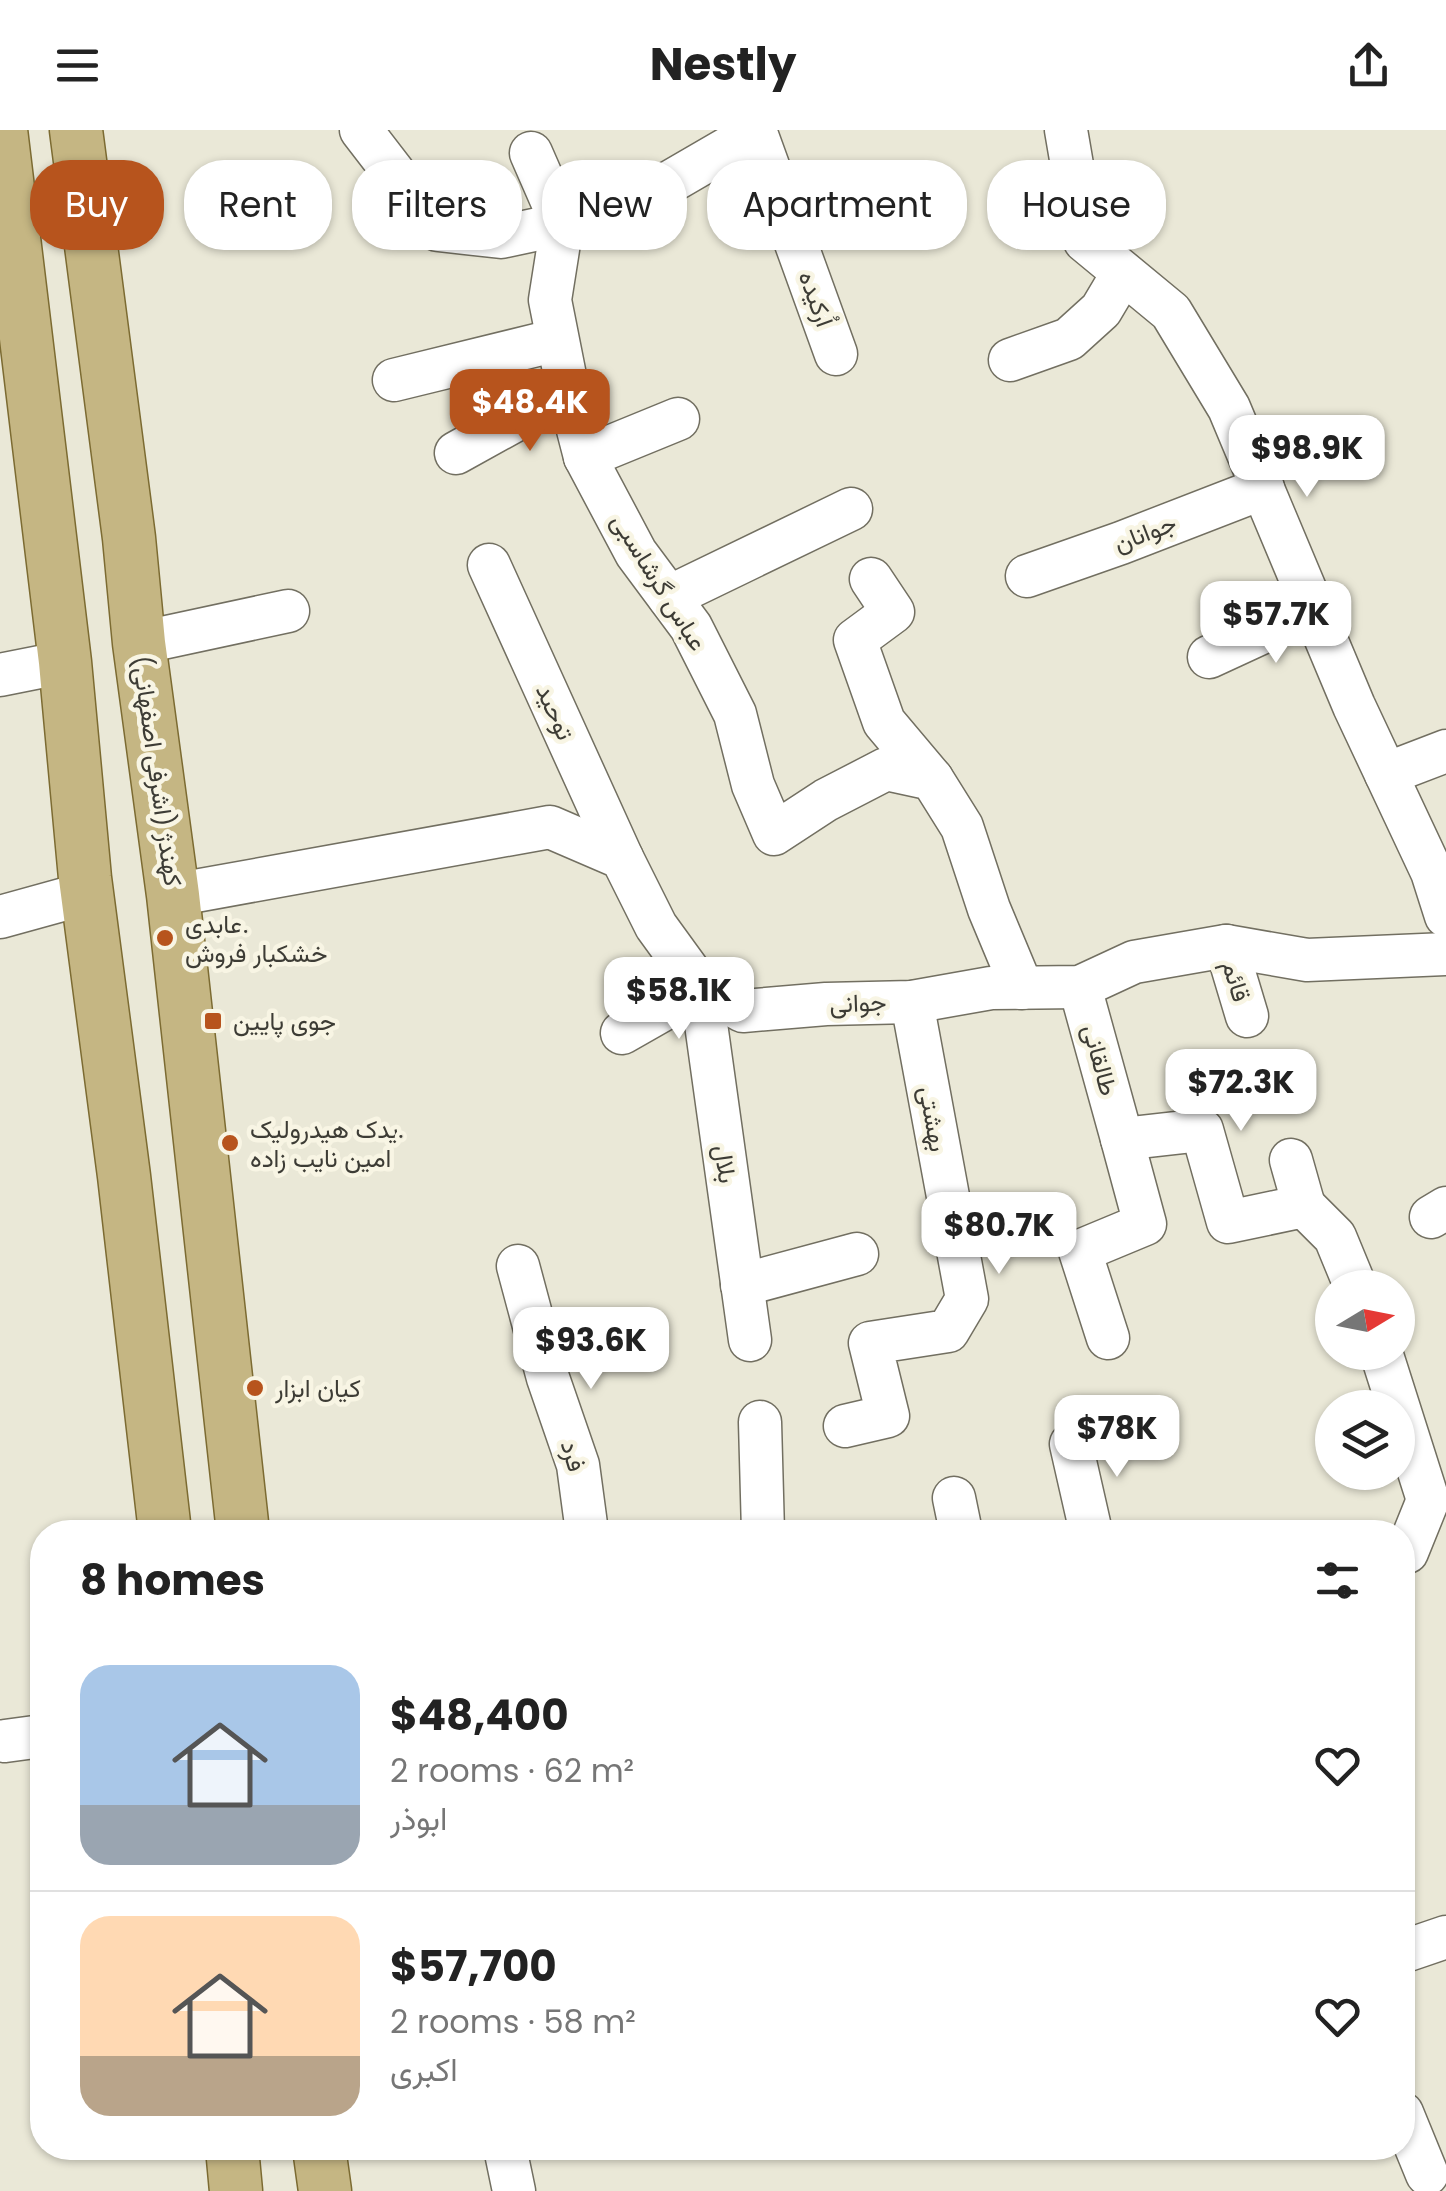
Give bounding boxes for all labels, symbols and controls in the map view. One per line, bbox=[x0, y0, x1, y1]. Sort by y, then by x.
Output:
text: Nestly bbox=[650, 33, 796, 96]
icon: menu bbox=[50, 38, 105, 93]
icon: share bbox=[1341, 38, 1396, 93]
chip: Buy bbox=[30, 160, 164, 250]
chip: Rent bbox=[184, 160, 332, 250]
chip: Filters bbox=[352, 160, 522, 250]
chip: New bbox=[542, 160, 687, 250]
chip: Apartment bbox=[707, 160, 967, 250]
chip: House bbox=[987, 160, 1166, 250]
street label: اُرکیده bbox=[790, 266, 842, 332]
pin: $48.4K bbox=[449, 369, 611, 454]
text: $48.4K bbox=[472, 379, 588, 424]
pin: $98.9K bbox=[1226, 415, 1388, 500]
text: $98.9K bbox=[1251, 425, 1363, 470]
street label: جوانان bbox=[1109, 505, 1181, 561]
street label: عباس گرشاسبی bbox=[603, 506, 715, 658]
pin: $57.7K bbox=[1195, 581, 1357, 666]
text: $57.7K bbox=[1222, 591, 1330, 636]
street label: کهندژ (اشرفی اصفهانی) bbox=[123, 653, 191, 889]
street label: توحید bbox=[527, 678, 583, 746]
place label: عابدی. خشکبار فروش bbox=[185, 907, 327, 971]
marker: عابدی. خشکبار فروش bbox=[154, 927, 176, 949]
street label: قائم bbox=[1213, 956, 1259, 1006]
pin: $58.1K bbox=[598, 957, 760, 1042]
text: $58.1K bbox=[626, 967, 732, 1012]
street label: جوانی bbox=[829, 985, 887, 1021]
place label: جوی پایین bbox=[233, 1004, 336, 1039]
marker: جوی پایین bbox=[202, 1010, 224, 1032]
street label: طالقانی bbox=[1074, 1021, 1126, 1099]
pin: $72.3K bbox=[1160, 1049, 1322, 1134]
text: $72.3K bbox=[1187, 1059, 1295, 1104]
street label: بهشتی bbox=[910, 1083, 956, 1155]
place label: یدک هیدرولیک. امین نایب زاده bbox=[250, 1112, 403, 1176]
marker: یدک هیدرولیک. امین نایب زاده bbox=[219, 1132, 241, 1154]
street label: بلال bbox=[705, 1143, 745, 1185]
pin: $80.7K bbox=[918, 1192, 1080, 1277]
text: $80.7K bbox=[943, 1202, 1055, 1247]
north arrow bbox=[1315, 1270, 1415, 1370]
map controls bbox=[1315, 1270, 1415, 1490]
pin: $93.6K bbox=[510, 1307, 672, 1392]
text: $93.6K bbox=[535, 1317, 647, 1362]
place label: کیان ابزار bbox=[274, 1371, 361, 1406]
marker: کیان ابزار bbox=[244, 1377, 266, 1399]
button: layers bbox=[1315, 1390, 1415, 1490]
pin: $78K bbox=[1058, 1395, 1176, 1480]
text: $78K bbox=[1076, 1405, 1158, 1450]
street label: فرد bbox=[552, 1436, 594, 1476]
text: 8 homes bbox=[80, 1551, 265, 1610]
icon: filters bbox=[1310, 1553, 1365, 1608]
text: $48,400 bbox=[390, 1686, 569, 1745]
icon: home bbox=[160, 1705, 280, 1825]
icon: heart bbox=[1310, 1738, 1365, 1793]
text: 2 rooms · 62 m² bbox=[390, 1748, 634, 1793]
text: ابوذر bbox=[390, 1796, 447, 1841]
text: $57,700 bbox=[390, 1937, 557, 1996]
icon: home bbox=[160, 1956, 280, 2076]
icon: heart bbox=[1310, 1989, 1365, 2044]
text: 2 rooms · 58 m² bbox=[390, 1999, 636, 2044]
text: اکبری bbox=[390, 2047, 458, 2092]

